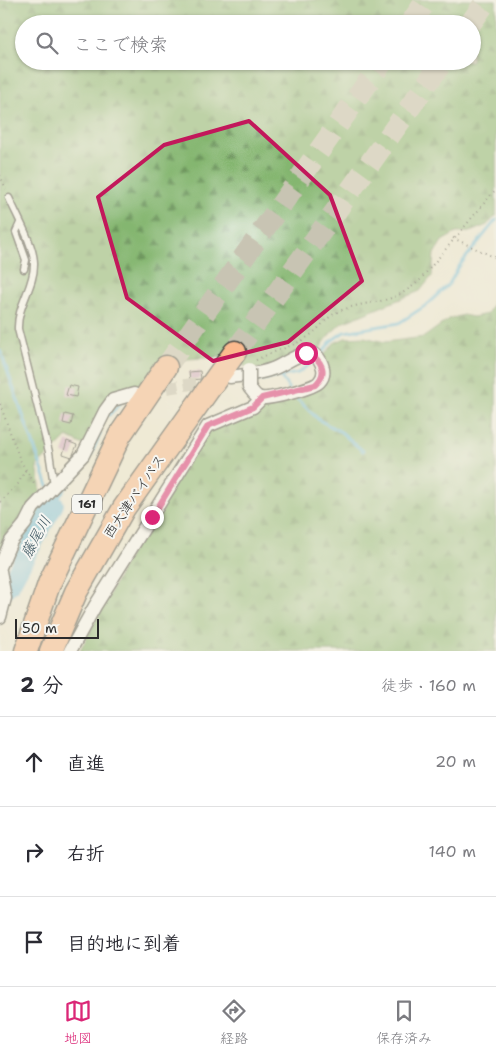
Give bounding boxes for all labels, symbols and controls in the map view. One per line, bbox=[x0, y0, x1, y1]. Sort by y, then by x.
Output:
search box bbox=[15, 15, 481, 70]
icon: search bbox=[33, 29, 61, 57]
text: ここで検索 bbox=[73, 32, 168, 57]
route start bbox=[295, 342, 318, 365]
street label: 西大津バイパス bbox=[99, 450, 169, 542]
road number: 161 bbox=[72, 494, 102, 514]
route end bbox=[141, 506, 164, 529]
water label: 藤尾川 bbox=[16, 512, 56, 562]
scale bar bbox=[15, 616, 99, 639]
text: 50 m bbox=[22, 619, 57, 637]
text: 2 分 bbox=[20, 671, 63, 699]
text: 徒歩 · 160 m bbox=[381, 675, 476, 696]
icon: ahead bbox=[20, 748, 48, 776]
text: 直進 bbox=[67, 751, 105, 776]
text: 20 m bbox=[435, 751, 476, 772]
icon: right bbox=[20, 838, 48, 866]
text: 右折 bbox=[67, 841, 105, 866]
text: 140 m bbox=[429, 841, 476, 862]
icon: arrive bbox=[20, 928, 48, 956]
text: 目的地に到着 bbox=[67, 931, 181, 956]
tab: 地図 bbox=[64, 997, 92, 1047]
tab: 経路 bbox=[220, 997, 248, 1047]
tab: 保存済み bbox=[376, 997, 432, 1047]

